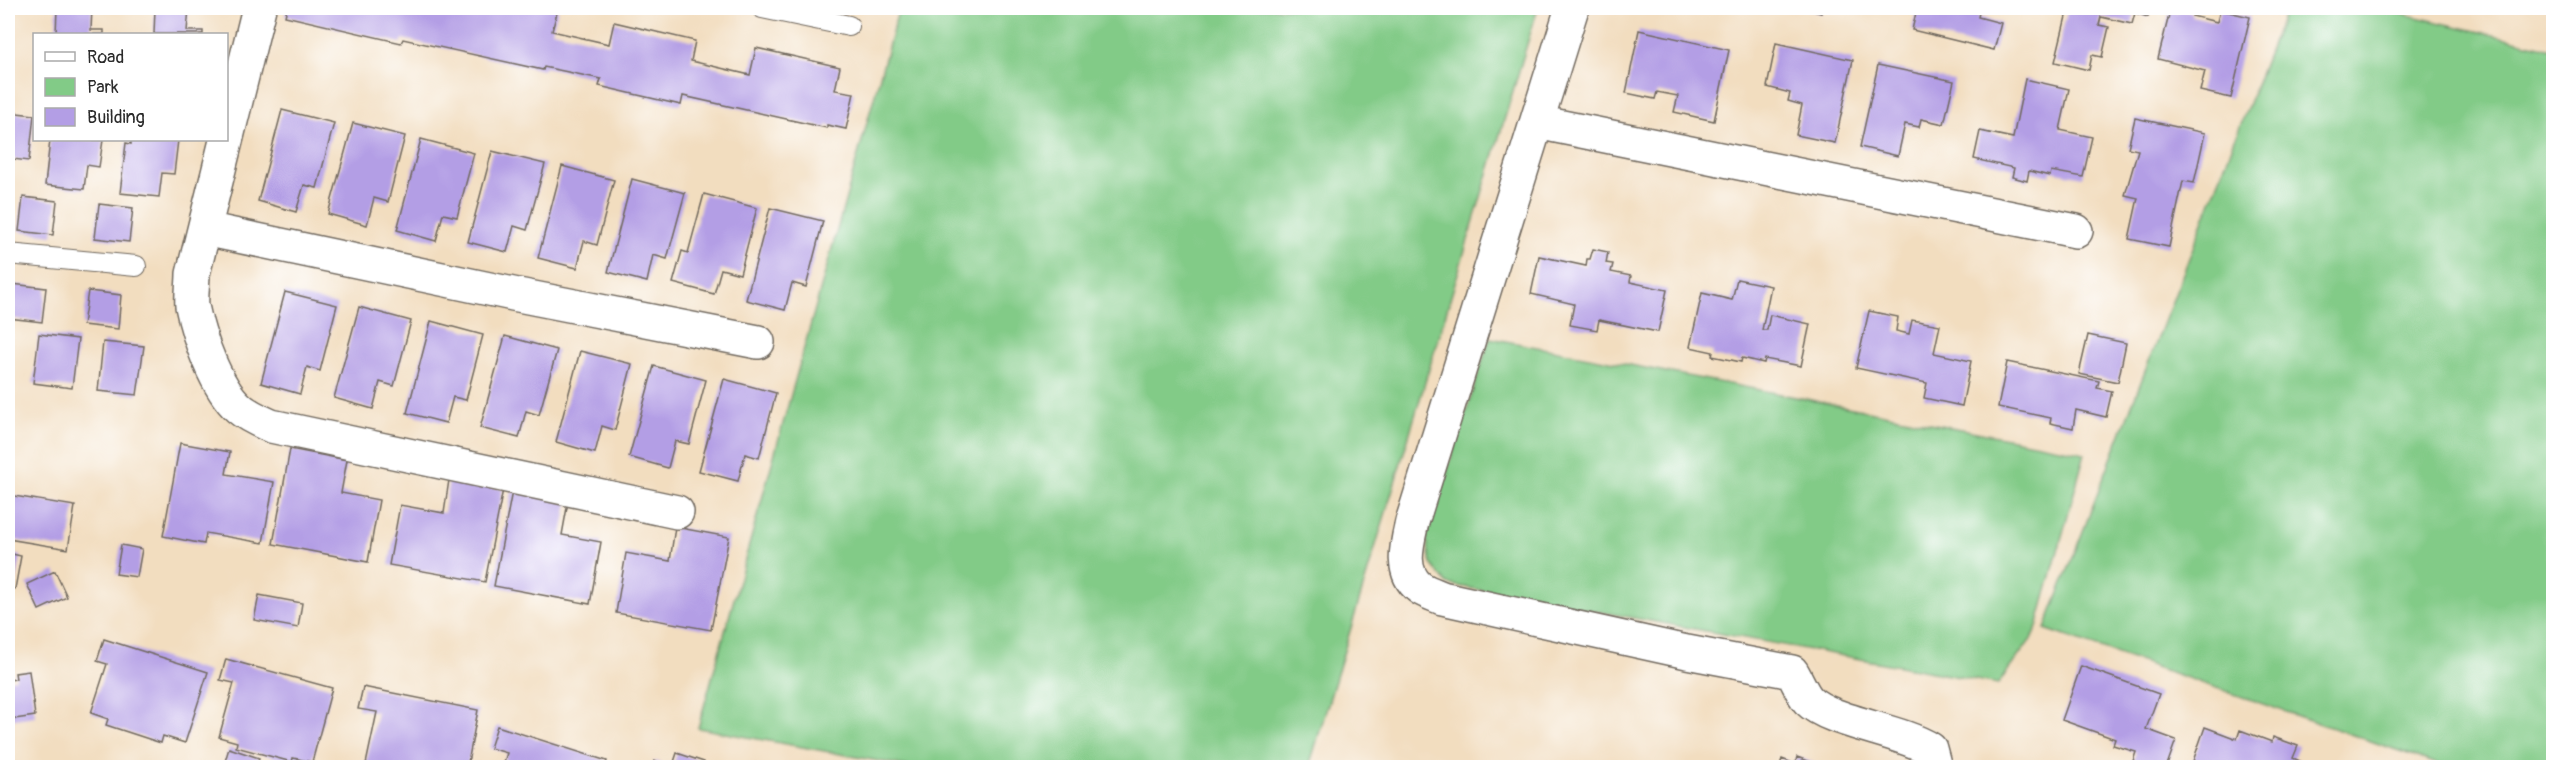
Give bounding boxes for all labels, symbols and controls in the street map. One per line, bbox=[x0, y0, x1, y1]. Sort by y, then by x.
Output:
legend bbox=[33, 33, 228, 141]
text: Road bbox=[87, 46, 124, 69]
text: Park bbox=[87, 76, 119, 99]
text: Building bbox=[87, 106, 145, 129]

